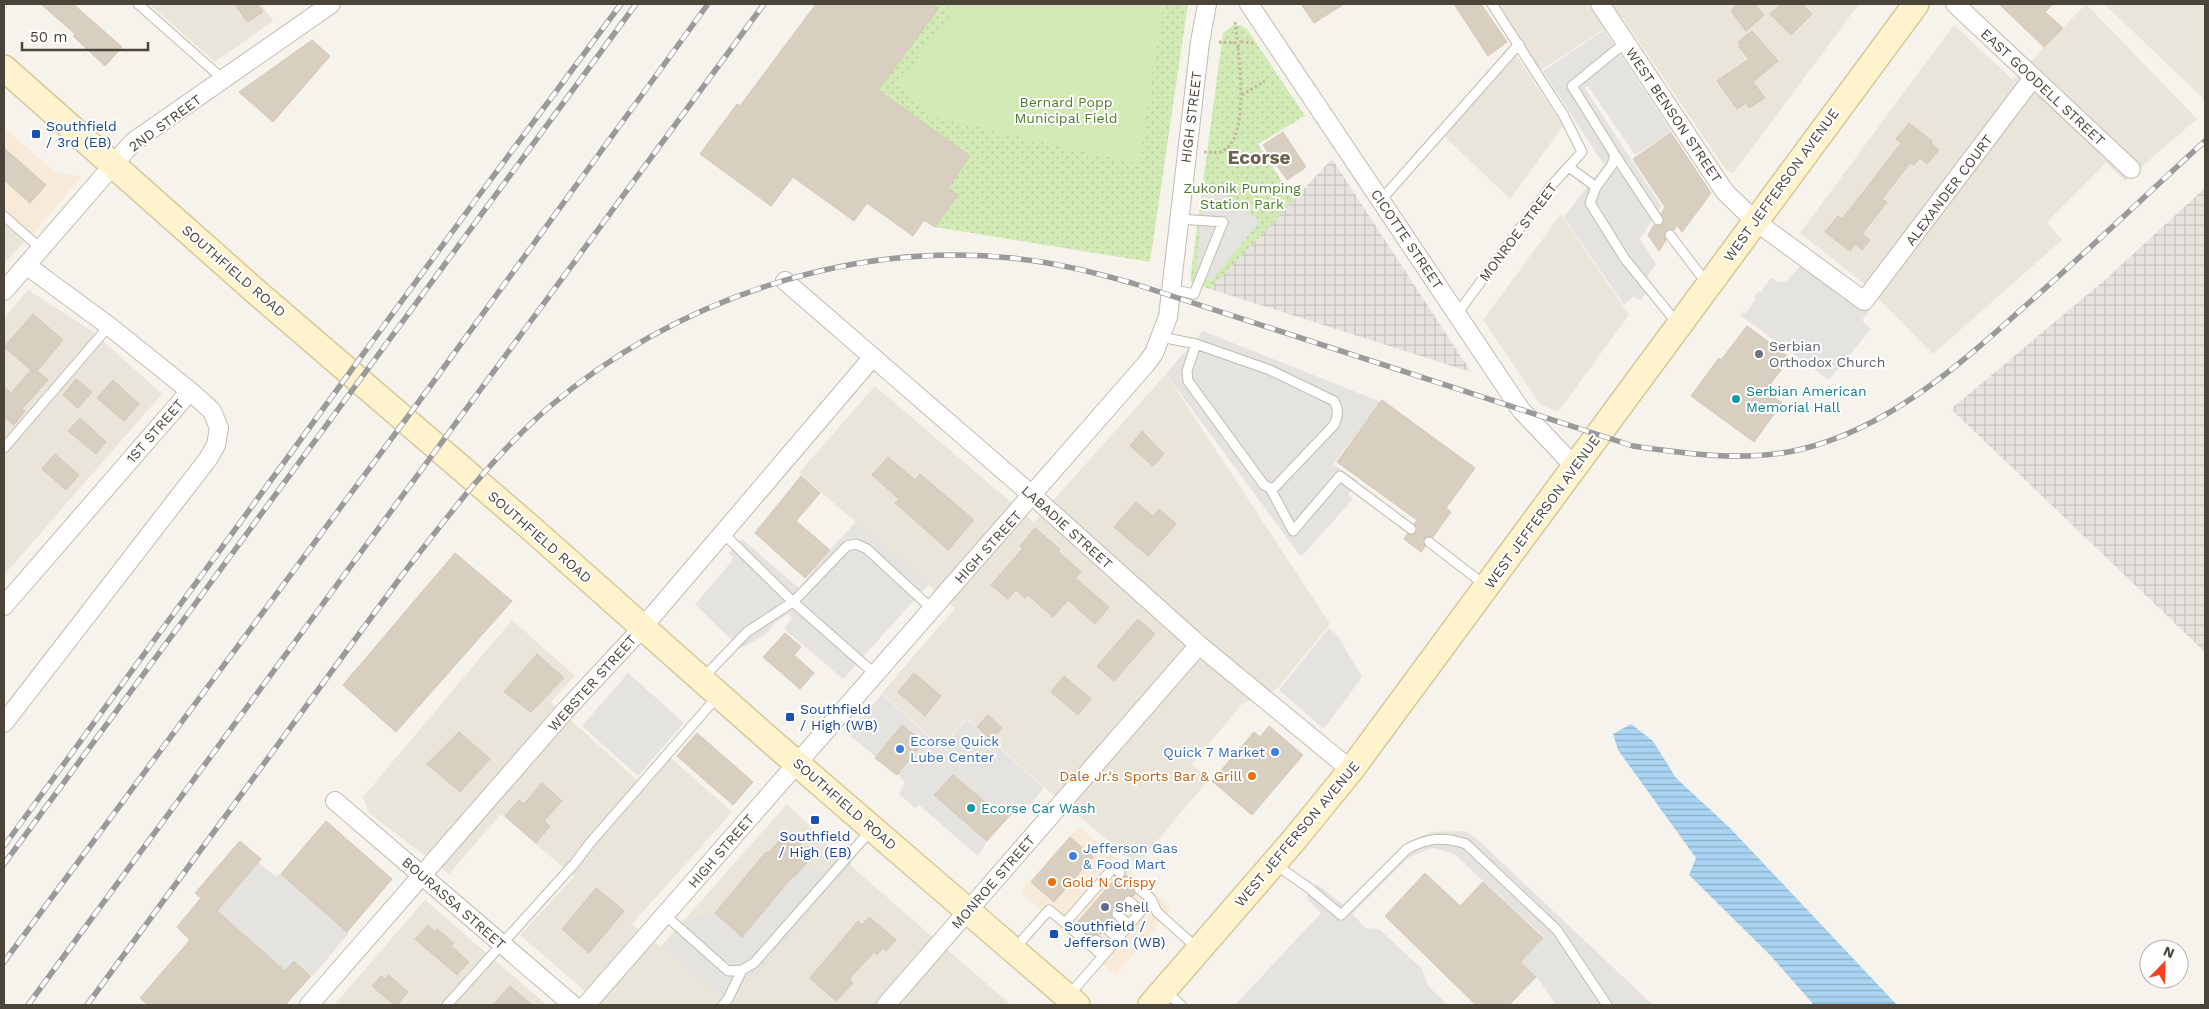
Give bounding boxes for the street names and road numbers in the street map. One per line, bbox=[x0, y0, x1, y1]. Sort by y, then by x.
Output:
street label: EAST GOODELL STREET bbox=[1978, 25, 2109, 149]
street label: WEST BENSON STREET bbox=[1623, 45, 1725, 186]
street label: HIGH STREET bbox=[1177, 70, 1205, 164]
street label: 2ND STREET bbox=[126, 91, 205, 155]
street label: WEST JEFFERSON AVENUE bbox=[1720, 105, 1842, 265]
street label: ALEXANDER COURT bbox=[1902, 131, 1996, 249]
street label: MONROE STREET bbox=[1476, 179, 1560, 284]
street label: CICOTTE STREET bbox=[1368, 186, 1447, 292]
street label: SOUTHFIELD ROAD bbox=[179, 222, 289, 320]
street label: 1ST STREET bbox=[123, 395, 187, 466]
street label: WEST JEFFERSON AVENUE bbox=[1481, 432, 1603, 592]
street label: LABADIE STREET bbox=[1018, 482, 1116, 572]
street label: SOUTHFIELD ROAD bbox=[485, 488, 595, 586]
street label: HIGH STREET bbox=[951, 507, 1025, 587]
street label: WEBSTER STREET bbox=[545, 631, 640, 735]
street label: SOUTHFIELD ROAD bbox=[790, 755, 900, 853]
street label: WEST JEFFERSON AVENUE bbox=[1231, 758, 1363, 910]
street label: HIGH STREET bbox=[685, 811, 758, 891]
street label: MONROE STREET bbox=[948, 832, 1038, 932]
street label: BOURASSA STREET bbox=[399, 854, 509, 953]

